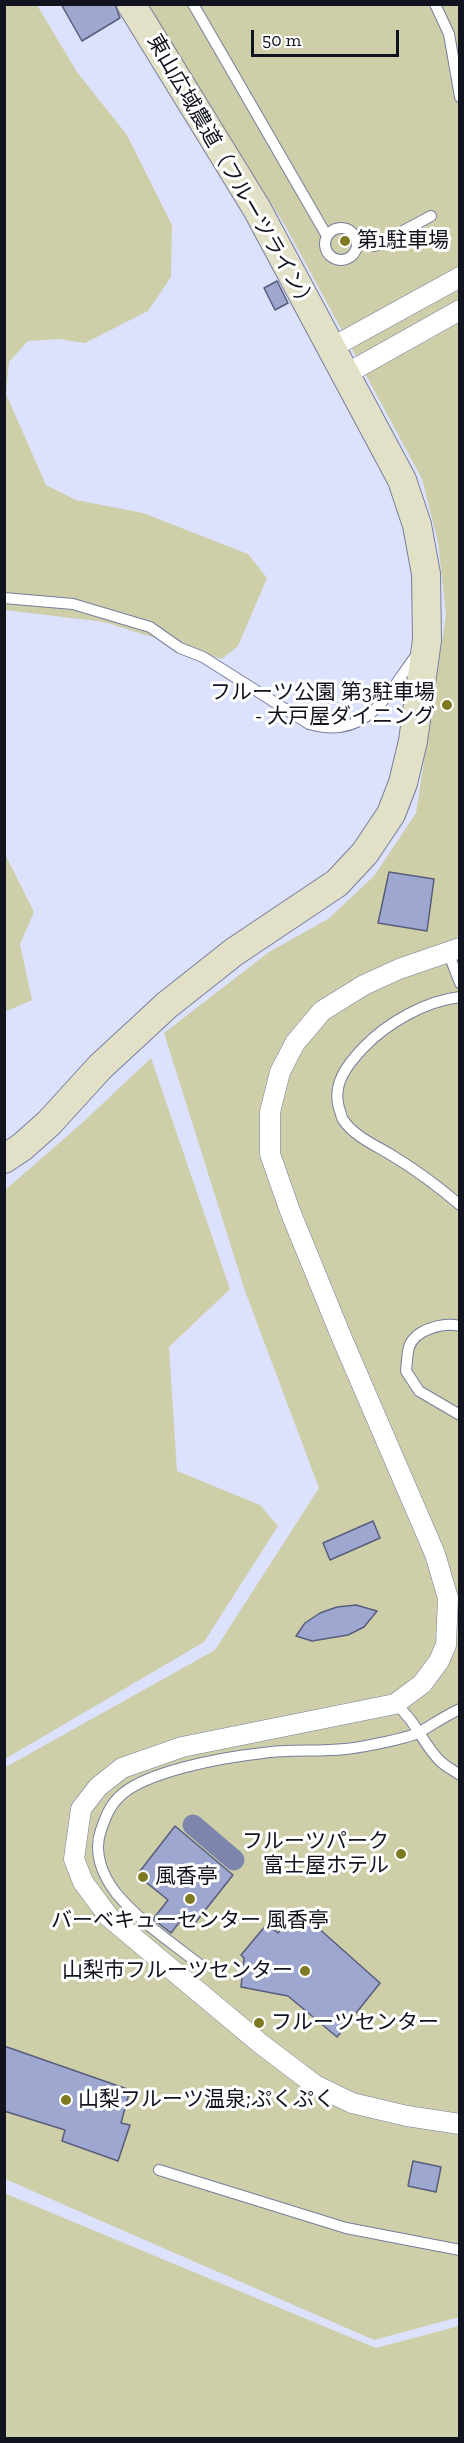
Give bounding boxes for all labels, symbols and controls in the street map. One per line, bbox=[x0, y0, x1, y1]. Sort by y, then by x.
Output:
scale bar bbox=[254, 18, 402, 56]
text: 50 m bbox=[262, 29, 301, 51]
street label: 東山広域農道（フルーツライン） bbox=[141, 30, 321, 316]
place label: 第1駐車場 bbox=[357, 228, 449, 254]
marker: 第1駐車場 bbox=[338, 234, 352, 248]
place label: フルーツ公園 第3駐車場 - 大戸屋ダイニング bbox=[210, 680, 435, 730]
marker: フルーツ公園 第3駐車場 - 大戸屋ダイニング bbox=[440, 698, 454, 712]
place label: フルーツパーク 富士屋ホテル bbox=[242, 1829, 389, 1879]
marker: フルーツパーク 富士屋ホテル bbox=[394, 1847, 408, 1861]
place label: 風香亭 bbox=[155, 1864, 218, 1890]
marker: 風香亭 bbox=[136, 1870, 150, 1884]
marker: バーベキューセンター 風香亭 bbox=[183, 1892, 197, 1906]
place label: バーベキューセンター 風香亭 bbox=[51, 1908, 329, 1934]
place label: 山梨市フルーツセンター bbox=[62, 1958, 293, 1984]
marker: 山梨市フルーツセンター bbox=[298, 1964, 312, 1978]
place label: フルーツセンター bbox=[271, 2010, 439, 2036]
marker: フルーツセンター bbox=[252, 2016, 266, 2030]
place label: 山梨フルーツ温泉;ぷくぷく bbox=[78, 2087, 335, 2113]
marker: 山梨フルーツ温泉;ぷくぷく bbox=[59, 2093, 73, 2107]

